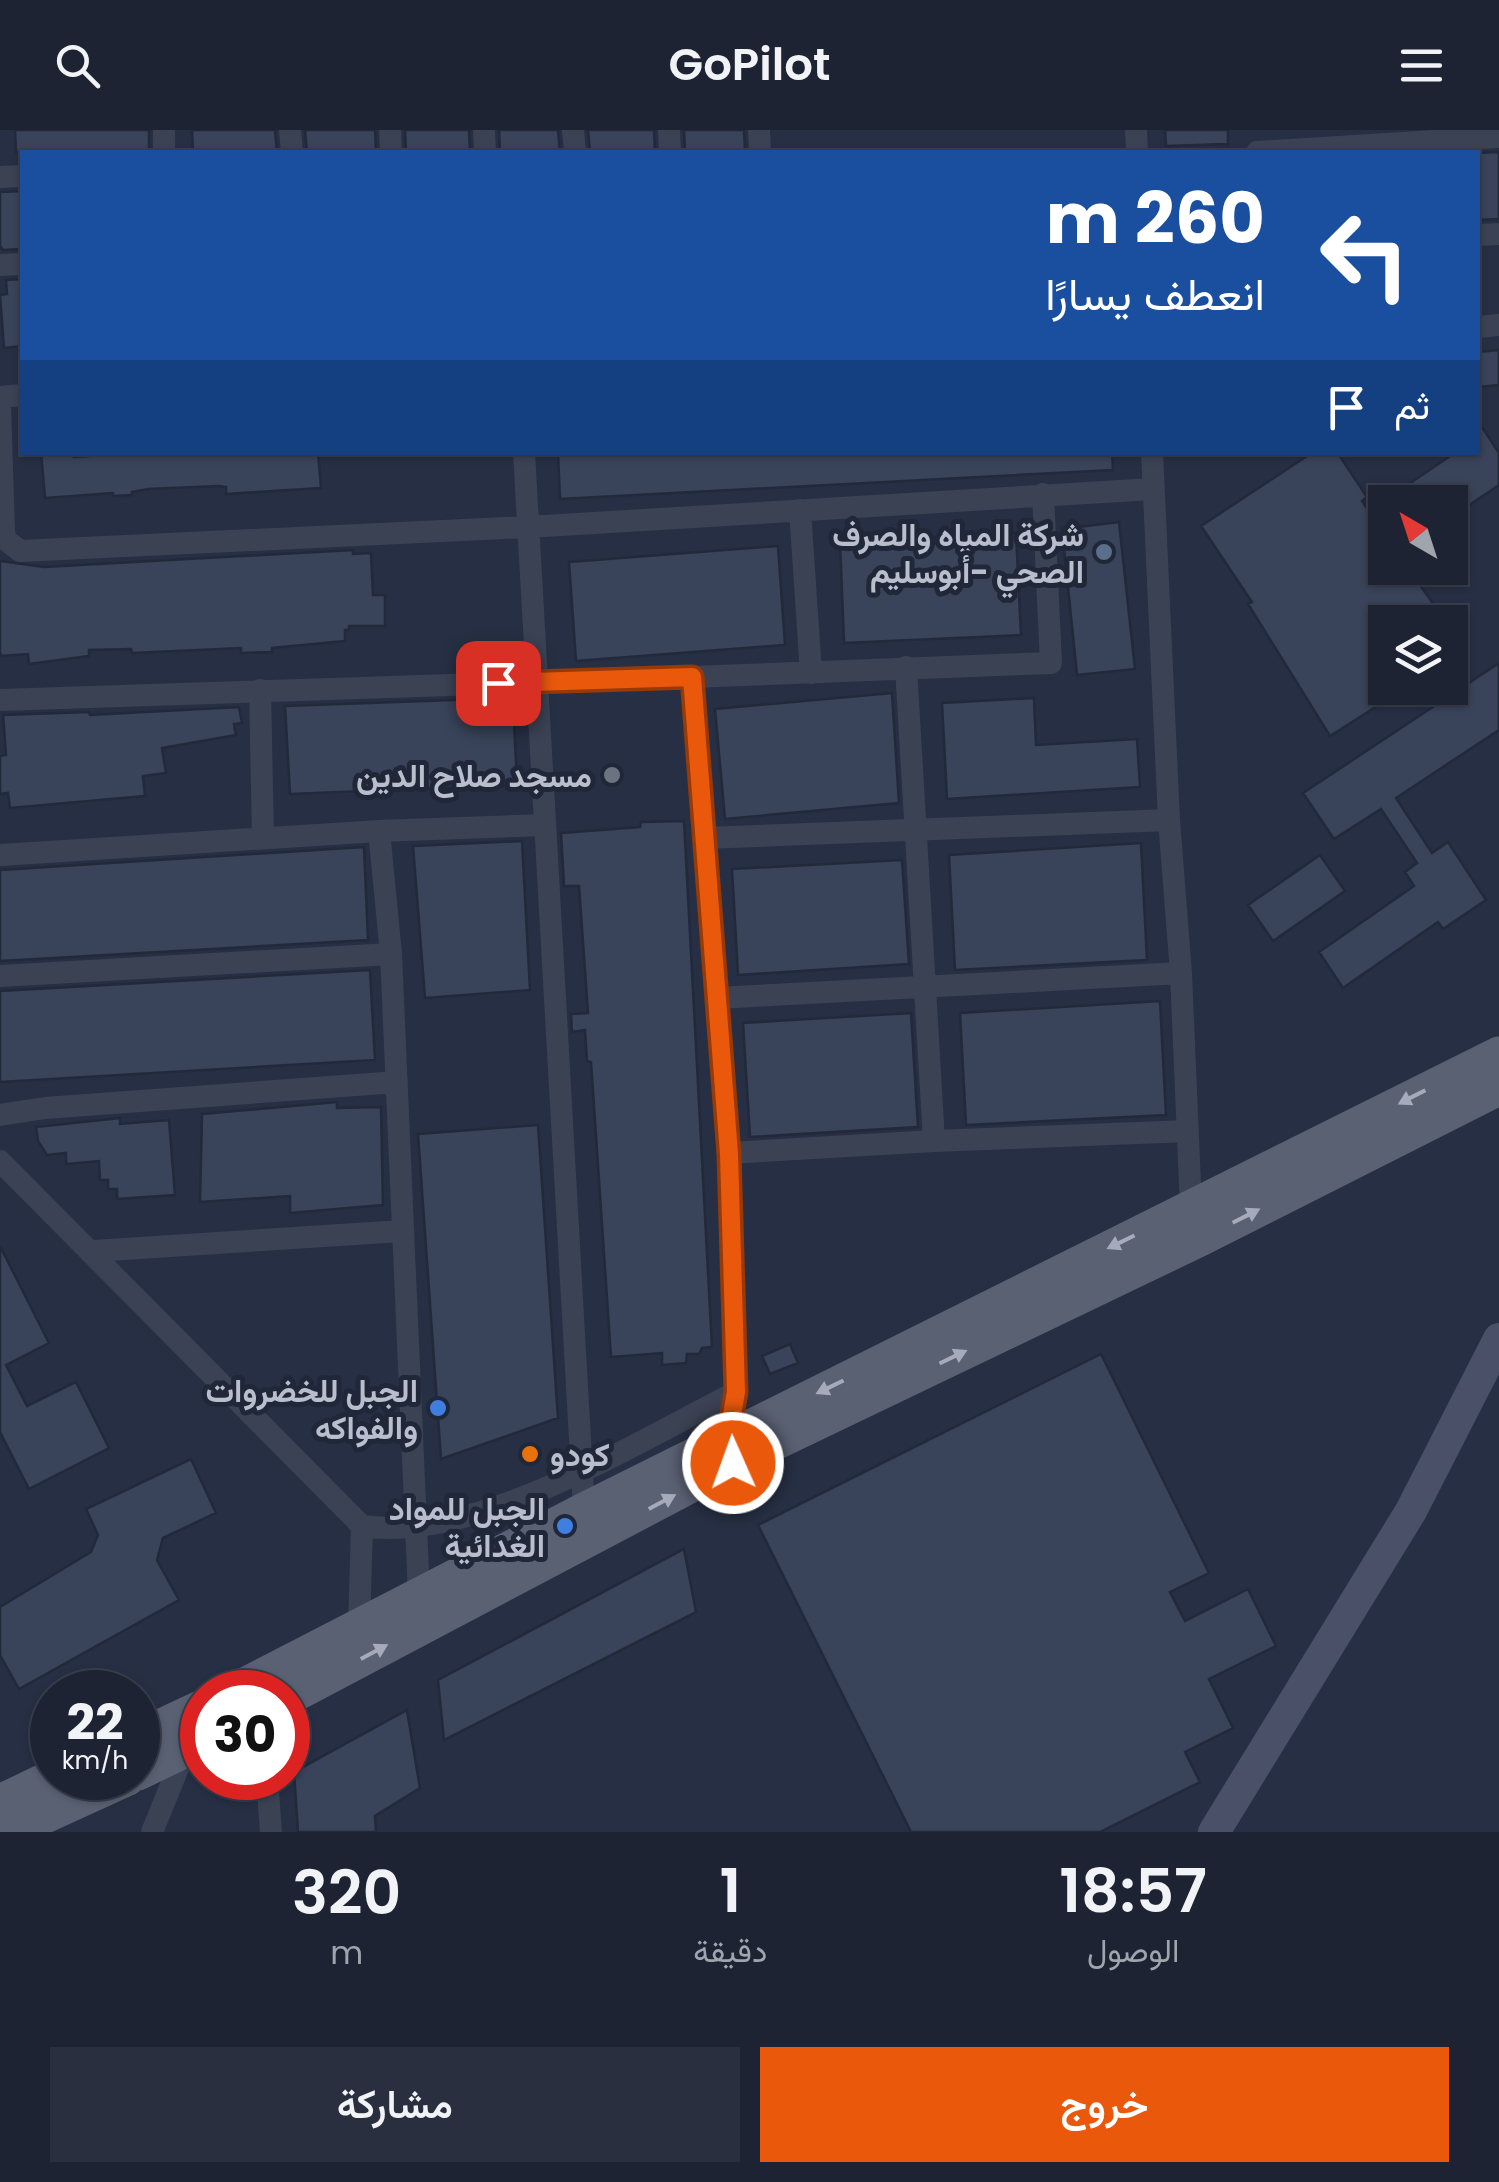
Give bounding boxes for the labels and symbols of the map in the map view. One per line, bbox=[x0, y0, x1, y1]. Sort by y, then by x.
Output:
north arrow bbox=[1368, 485, 1468, 585]
place label: شركة المياه والصرف الصحي -أبوسليم bbox=[832, 512, 1084, 599]
marker: شركة المياه والصرف الصحي -أبوسليم bbox=[1093, 541, 1115, 563]
pin bbox=[456, 641, 541, 726]
place label: مسجد صلاح الدين bbox=[356, 753, 592, 798]
marker: مسجد صلاح الدين bbox=[601, 764, 623, 786]
one-way arrow bbox=[1397, 1089, 1426, 1106]
one-way arrow bbox=[1231, 1208, 1260, 1225]
one-way arrow bbox=[1106, 1234, 1135, 1251]
one-way arrow bbox=[939, 1349, 968, 1366]
place label: الجبل للخضروات والفواكه bbox=[205, 1368, 418, 1450]
one-way arrow bbox=[815, 1378, 844, 1395]
marker: الجبل للخضروات والفواكه bbox=[427, 1397, 449, 1419]
position arrow bbox=[681, 1411, 785, 1515]
place label: كودو bbox=[550, 1432, 610, 1477]
marker: كودو bbox=[519, 1443, 541, 1465]
place label: الجبل للمواد الغدائية bbox=[389, 1486, 545, 1568]
one-way arrow bbox=[647, 1493, 676, 1510]
marker: الجبل للمواد الغدائية bbox=[554, 1515, 576, 1537]
one-way arrow bbox=[359, 1644, 388, 1661]
speed limit sign: 30 bbox=[180, 1670, 310, 1800]

